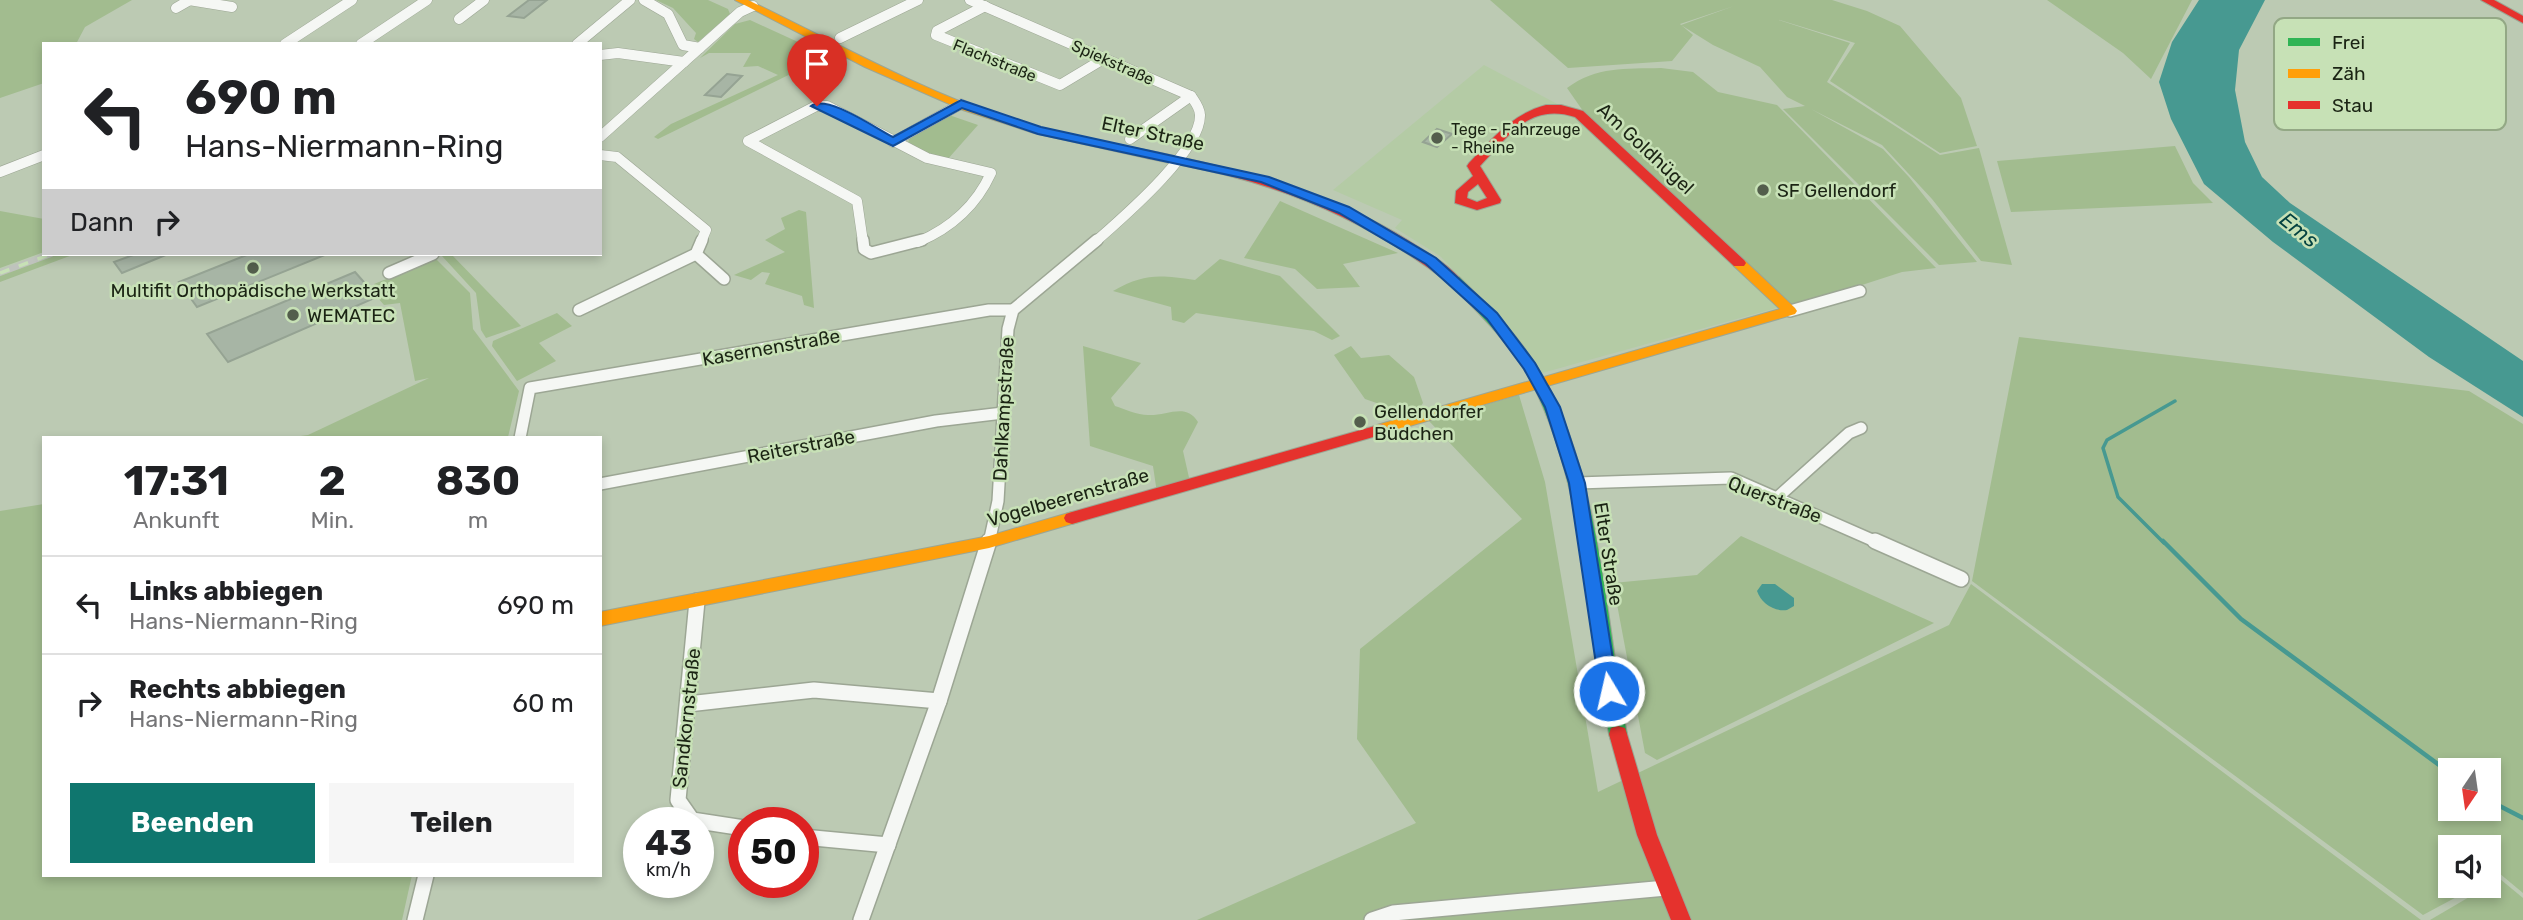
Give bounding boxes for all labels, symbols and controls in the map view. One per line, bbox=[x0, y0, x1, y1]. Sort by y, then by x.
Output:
legend bbox=[2274, 18, 2506, 130]
text: Frei bbox=[2332, 31, 2365, 54]
pin bbox=[787, 34, 847, 106]
street label: Flachstraße bbox=[950, 35, 1039, 86]
street label: Spiekstraße bbox=[1069, 36, 1157, 89]
icon: arrive bbox=[798, 45, 836, 83]
text: Zäh bbox=[2332, 62, 2365, 85]
text: 690 m bbox=[185, 68, 337, 126]
icon: left bbox=[70, 70, 161, 161]
text: Stau bbox=[2332, 94, 2373, 117]
street label: Am Goldhügel bbox=[1593, 98, 1699, 199]
street label: Elter Straße bbox=[1100, 111, 1206, 156]
place label: Tege - Fahrzeuge - Rheine bbox=[1451, 120, 1581, 157]
text: Hans-Niermann-Ring bbox=[185, 127, 504, 165]
marker: Tege - Fahrzeuge - Rheine bbox=[1429, 130, 1445, 146]
place label: SF Gellendorf bbox=[1777, 179, 1897, 202]
marker: SF Gellendorf bbox=[1755, 182, 1771, 198]
icon: right bbox=[148, 203, 186, 241]
text: Dann bbox=[70, 207, 134, 238]
water label: Ems bbox=[2275, 207, 2324, 253]
marker: Multifit Orthopädische Werkstatt bbox=[245, 260, 261, 276]
place label: Multifit Orthopädische Werkstatt bbox=[111, 279, 396, 302]
place label: WEMATEC bbox=[307, 304, 395, 327]
marker: WEMATEC bbox=[285, 307, 301, 323]
street label: Kasernenstraße bbox=[700, 324, 842, 371]
street label: Dahlkampstraße bbox=[988, 336, 1019, 482]
place label: Gellendorfer Büdchen bbox=[1374, 400, 1484, 445]
marker: Gellendorfer Büdchen bbox=[1352, 414, 1368, 430]
street label: Reiterstraße bbox=[745, 425, 857, 468]
text: 17:31 bbox=[124, 456, 229, 506]
text: 2 bbox=[319, 456, 346, 506]
text: 830 bbox=[436, 456, 520, 506]
street label: Vogelbeerenstraße bbox=[985, 463, 1152, 532]
street label: Querstraße bbox=[1725, 471, 1825, 528]
street label: Elter Straße bbox=[1589, 501, 1628, 607]
text: Ankunft bbox=[133, 506, 220, 534]
text: Min. bbox=[310, 506, 354, 534]
text: m bbox=[468, 506, 488, 534]
text: Links abbiegen bbox=[129, 576, 323, 607]
icon: left bbox=[70, 586, 108, 624]
text: 690 m bbox=[497, 590, 574, 621]
text: Hans-Niermann-Ring bbox=[129, 607, 358, 635]
street label: Sandkornstraße bbox=[668, 647, 705, 789]
position arrow bbox=[1572, 654, 1646, 728]
text: Rechts abbiegen bbox=[129, 674, 346, 705]
icon: right bbox=[70, 684, 108, 722]
text: 60 m bbox=[512, 688, 574, 719]
text: Hans-Niermann-Ring bbox=[129, 705, 358, 733]
north arrow bbox=[2438, 758, 2501, 821]
map controls bbox=[2438, 758, 2501, 898]
button: Beenden bbox=[70, 783, 315, 863]
button: Teilen bbox=[329, 783, 574, 863]
speed limit sign: 50 bbox=[728, 807, 819, 898]
text: 43 bbox=[645, 822, 692, 864]
button: sound bbox=[2438, 835, 2501, 898]
text: km/h bbox=[646, 859, 691, 881]

